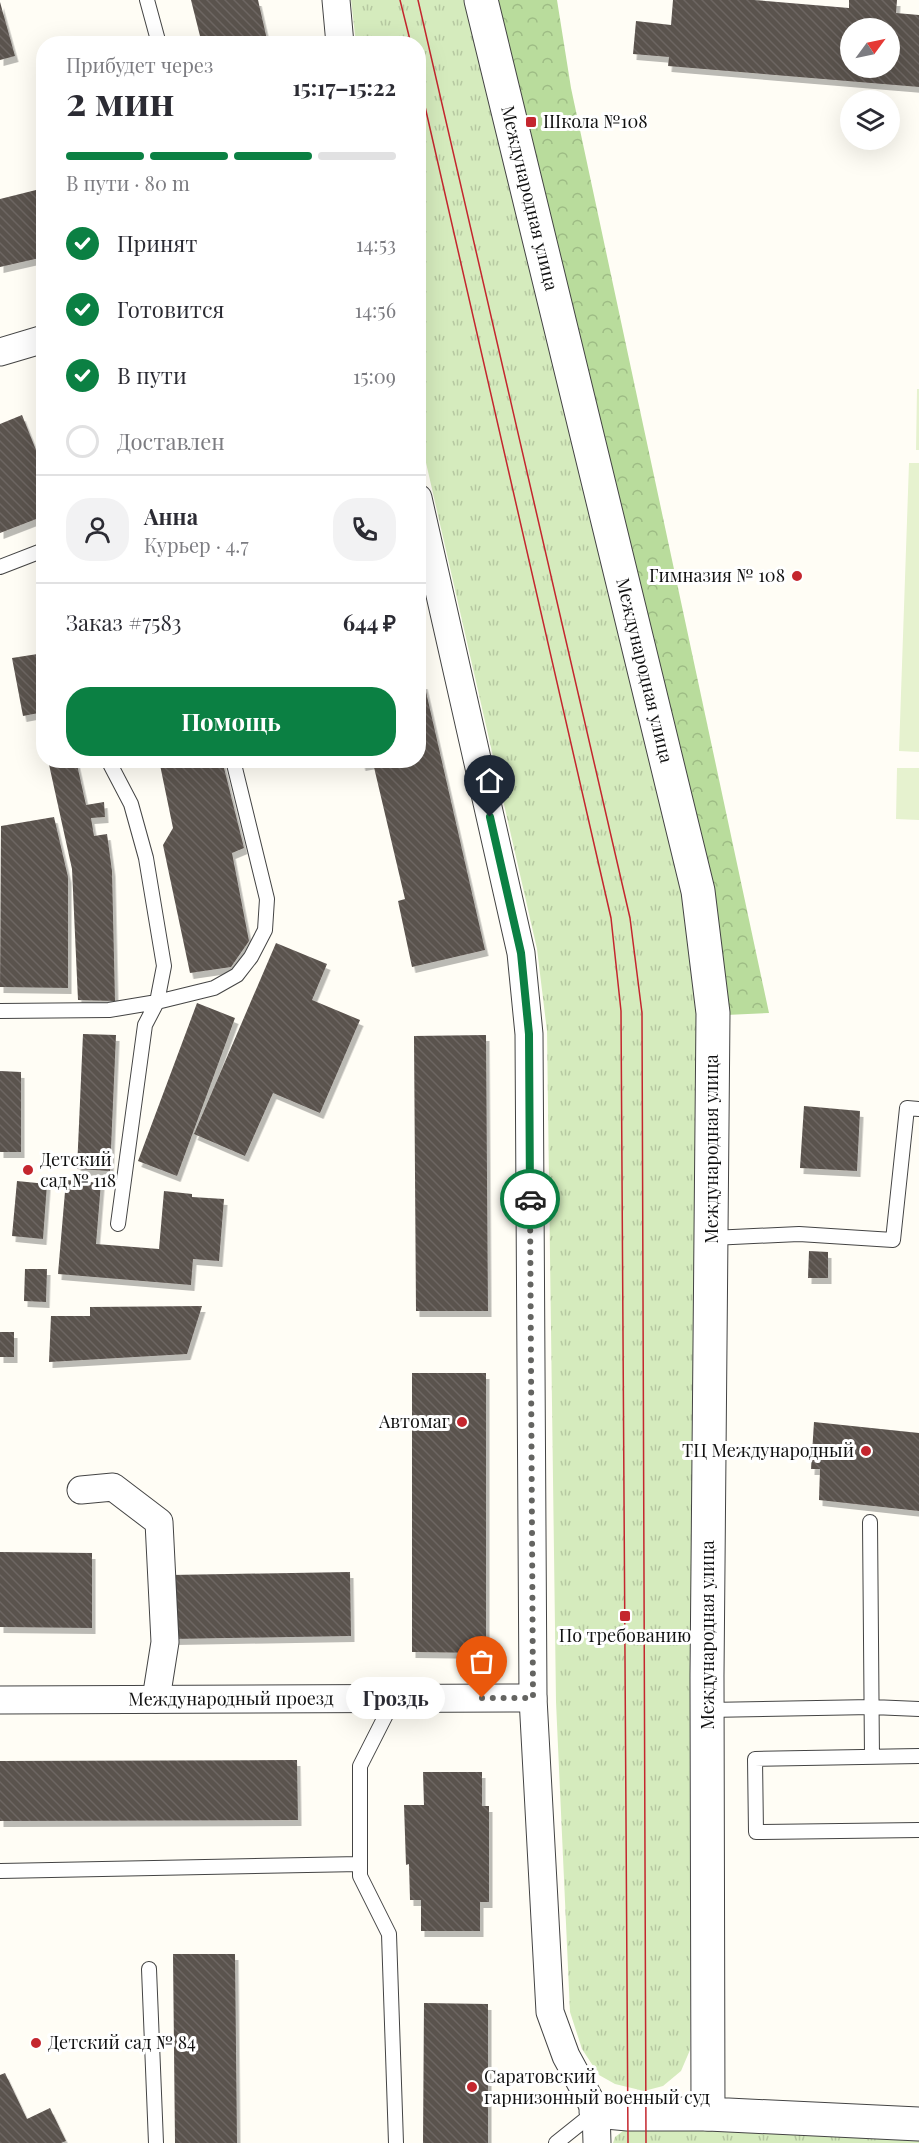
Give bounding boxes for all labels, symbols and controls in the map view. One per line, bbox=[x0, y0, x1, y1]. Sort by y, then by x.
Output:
north arrow bbox=[840, 18, 900, 78]
map controls bbox=[840, 18, 900, 150]
text: Прибудет через bbox=[66, 51, 213, 78]
text: 15:17–15:22 bbox=[292, 72, 396, 102]
text: 2 мин bbox=[66, 74, 174, 126]
button: layers bbox=[840, 90, 900, 150]
street label: Международная улица bbox=[496, 103, 564, 293]
place label: Школа №108 bbox=[543, 109, 648, 133]
marker: Школа №108 bbox=[524, 115, 538, 129]
text: В пути · 80 m bbox=[66, 169, 190, 196]
icon: check bbox=[66, 227, 99, 260]
text: Принят bbox=[117, 228, 197, 258]
text: 14:53 bbox=[356, 230, 396, 257]
icon: check bbox=[66, 293, 99, 326]
text: Готовится bbox=[117, 294, 224, 324]
text: 14:56 bbox=[355, 296, 396, 323]
icon: check bbox=[66, 359, 99, 392]
text: В пути bbox=[117, 360, 187, 390]
text: 15:09 bbox=[353, 362, 396, 389]
text: Доставлен bbox=[117, 426, 225, 456]
button: person bbox=[66, 498, 129, 561]
button: phone bbox=[333, 498, 396, 561]
text: Анна bbox=[144, 501, 198, 531]
text: Курьер · 4.7 bbox=[144, 531, 249, 558]
place label: Гимназия № 108 bbox=[649, 563, 785, 587]
marker: Гимназия № 108 bbox=[790, 569, 804, 583]
street label: Международная улица bbox=[611, 575, 679, 765]
text: Заказ #7583 bbox=[66, 607, 182, 637]
text: 644 ₽ bbox=[343, 607, 396, 637]
button: Помощь bbox=[66, 687, 396, 756]
pin bbox=[464, 755, 515, 817]
icon: home bbox=[473, 764, 506, 797]
street label: Международная улица bbox=[699, 1054, 723, 1244]
place label: Детский сад № 118 bbox=[40, 1147, 116, 1192]
marker: Детский сад № 118 bbox=[21, 1163, 35, 1177]
courier bbox=[500, 1169, 560, 1229]
icon: car bbox=[514, 1183, 547, 1216]
place label: Автомаг bbox=[378, 1409, 450, 1433]
marker: Автомаг bbox=[455, 1415, 469, 1429]
place label: ТЦ Международный bbox=[682, 1438, 854, 1462]
marker: ТЦ Международный bbox=[859, 1444, 873, 1458]
street label: Международная улица bbox=[695, 1540, 719, 1730]
marker: По требованию bbox=[618, 1609, 632, 1623]
place label: По требованию bbox=[559, 1623, 691, 1647]
pin bbox=[456, 1636, 507, 1698]
icon: bag bbox=[465, 1645, 498, 1678]
callout: Гроздь bbox=[347, 1677, 446, 1719]
text: Гроздь bbox=[362, 1684, 429, 1711]
street label: Международный проезд bbox=[128, 1686, 334, 1711]
place label: Детский сад № 84 bbox=[48, 2030, 196, 2054]
marker: Детский сад № 84 bbox=[29, 2036, 43, 2050]
place label: Саратовский гарнизонный военный суд bbox=[484, 2064, 710, 2109]
marker: Саратовский гарнизонный военный суд bbox=[465, 2080, 479, 2094]

